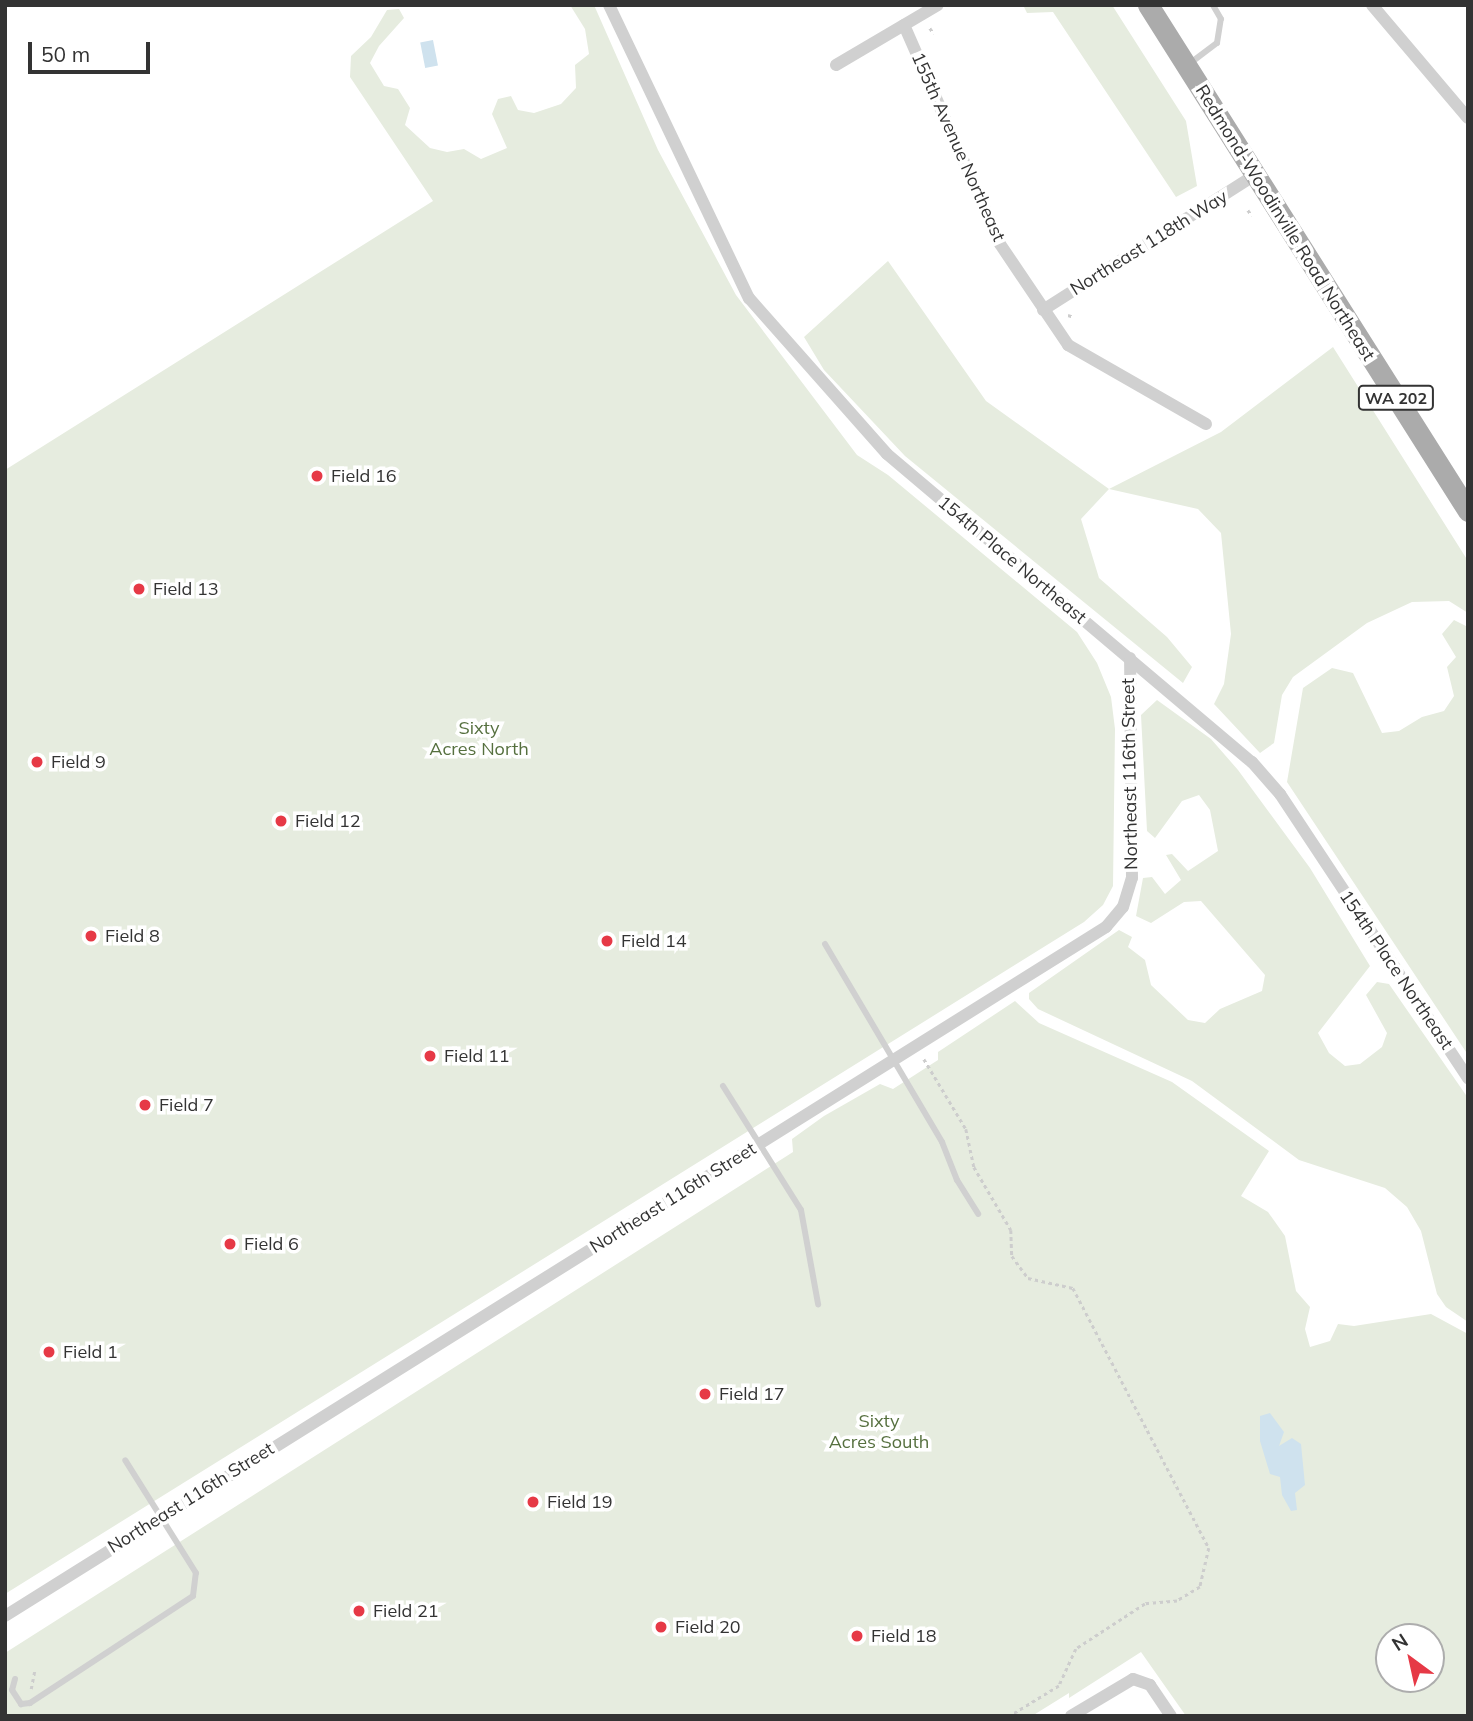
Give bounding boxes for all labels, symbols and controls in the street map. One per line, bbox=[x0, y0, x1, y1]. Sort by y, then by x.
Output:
scale bar bbox=[32, 28, 154, 72]
text: 50 m bbox=[41, 41, 90, 67]
street label: 155th Avenue Northeast bbox=[907, 49, 1009, 245]
street label: Redmond-Woodinville Road Northeast bbox=[1191, 81, 1379, 365]
street label: Northeast 118th Way bbox=[1066, 186, 1232, 300]
road number: WA 202 bbox=[1358, 386, 1434, 410]
place label: Field 16 bbox=[331, 465, 397, 487]
marker: Field 16 bbox=[309, 468, 325, 484]
street label: 154th Place Northeast bbox=[933, 492, 1091, 628]
place label: Field 13 bbox=[153, 578, 219, 600]
marker: Field 13 bbox=[131, 581, 147, 597]
street label: Northeast 116th Street bbox=[1118, 678, 1142, 870]
park label: Sixty Acres North bbox=[429, 718, 529, 760]
place label: Field 9 bbox=[51, 751, 106, 773]
marker: Field 9 bbox=[29, 754, 45, 770]
place label: Field 12 bbox=[295, 810, 361, 832]
marker: Field 12 bbox=[273, 813, 289, 829]
street label: 154th Place Northeast bbox=[1335, 886, 1457, 1054]
place label: Field 8 bbox=[105, 925, 160, 947]
marker: Field 8 bbox=[83, 928, 99, 944]
place label: Field 14 bbox=[621, 930, 687, 952]
marker: Field 14 bbox=[599, 933, 615, 949]
place label: Field 11 bbox=[444, 1045, 510, 1067]
marker: Field 11 bbox=[422, 1048, 438, 1064]
place label: Field 7 bbox=[159, 1094, 214, 1116]
marker: Field 7 bbox=[137, 1097, 153, 1113]
street label: Northeast 116th Street bbox=[586, 1138, 760, 1258]
place label: Field 6 bbox=[244, 1233, 299, 1255]
marker: Field 6 bbox=[222, 1236, 238, 1252]
place label: Field 1 bbox=[63, 1341, 118, 1363]
marker: Field 1 bbox=[41, 1344, 57, 1360]
place label: Field 17 bbox=[719, 1383, 785, 1405]
marker: Field 17 bbox=[697, 1386, 713, 1402]
park label: Sixty Acres South bbox=[829, 1411, 929, 1454]
street label: Northeast 116th Street bbox=[104, 1438, 278, 1558]
place label: Field 19 bbox=[547, 1491, 613, 1513]
marker: Field 19 bbox=[525, 1494, 541, 1510]
place label: Field 21 bbox=[373, 1600, 439, 1622]
marker: Field 21 bbox=[351, 1603, 367, 1619]
place label: Field 20 bbox=[675, 1616, 741, 1638]
marker: Field 20 bbox=[653, 1619, 669, 1635]
north arrow bbox=[1375, 1623, 1445, 1693]
place label: Field 18 bbox=[871, 1625, 937, 1647]
marker: Field 18 bbox=[849, 1628, 865, 1644]
text: N bbox=[1387, 1628, 1412, 1656]

